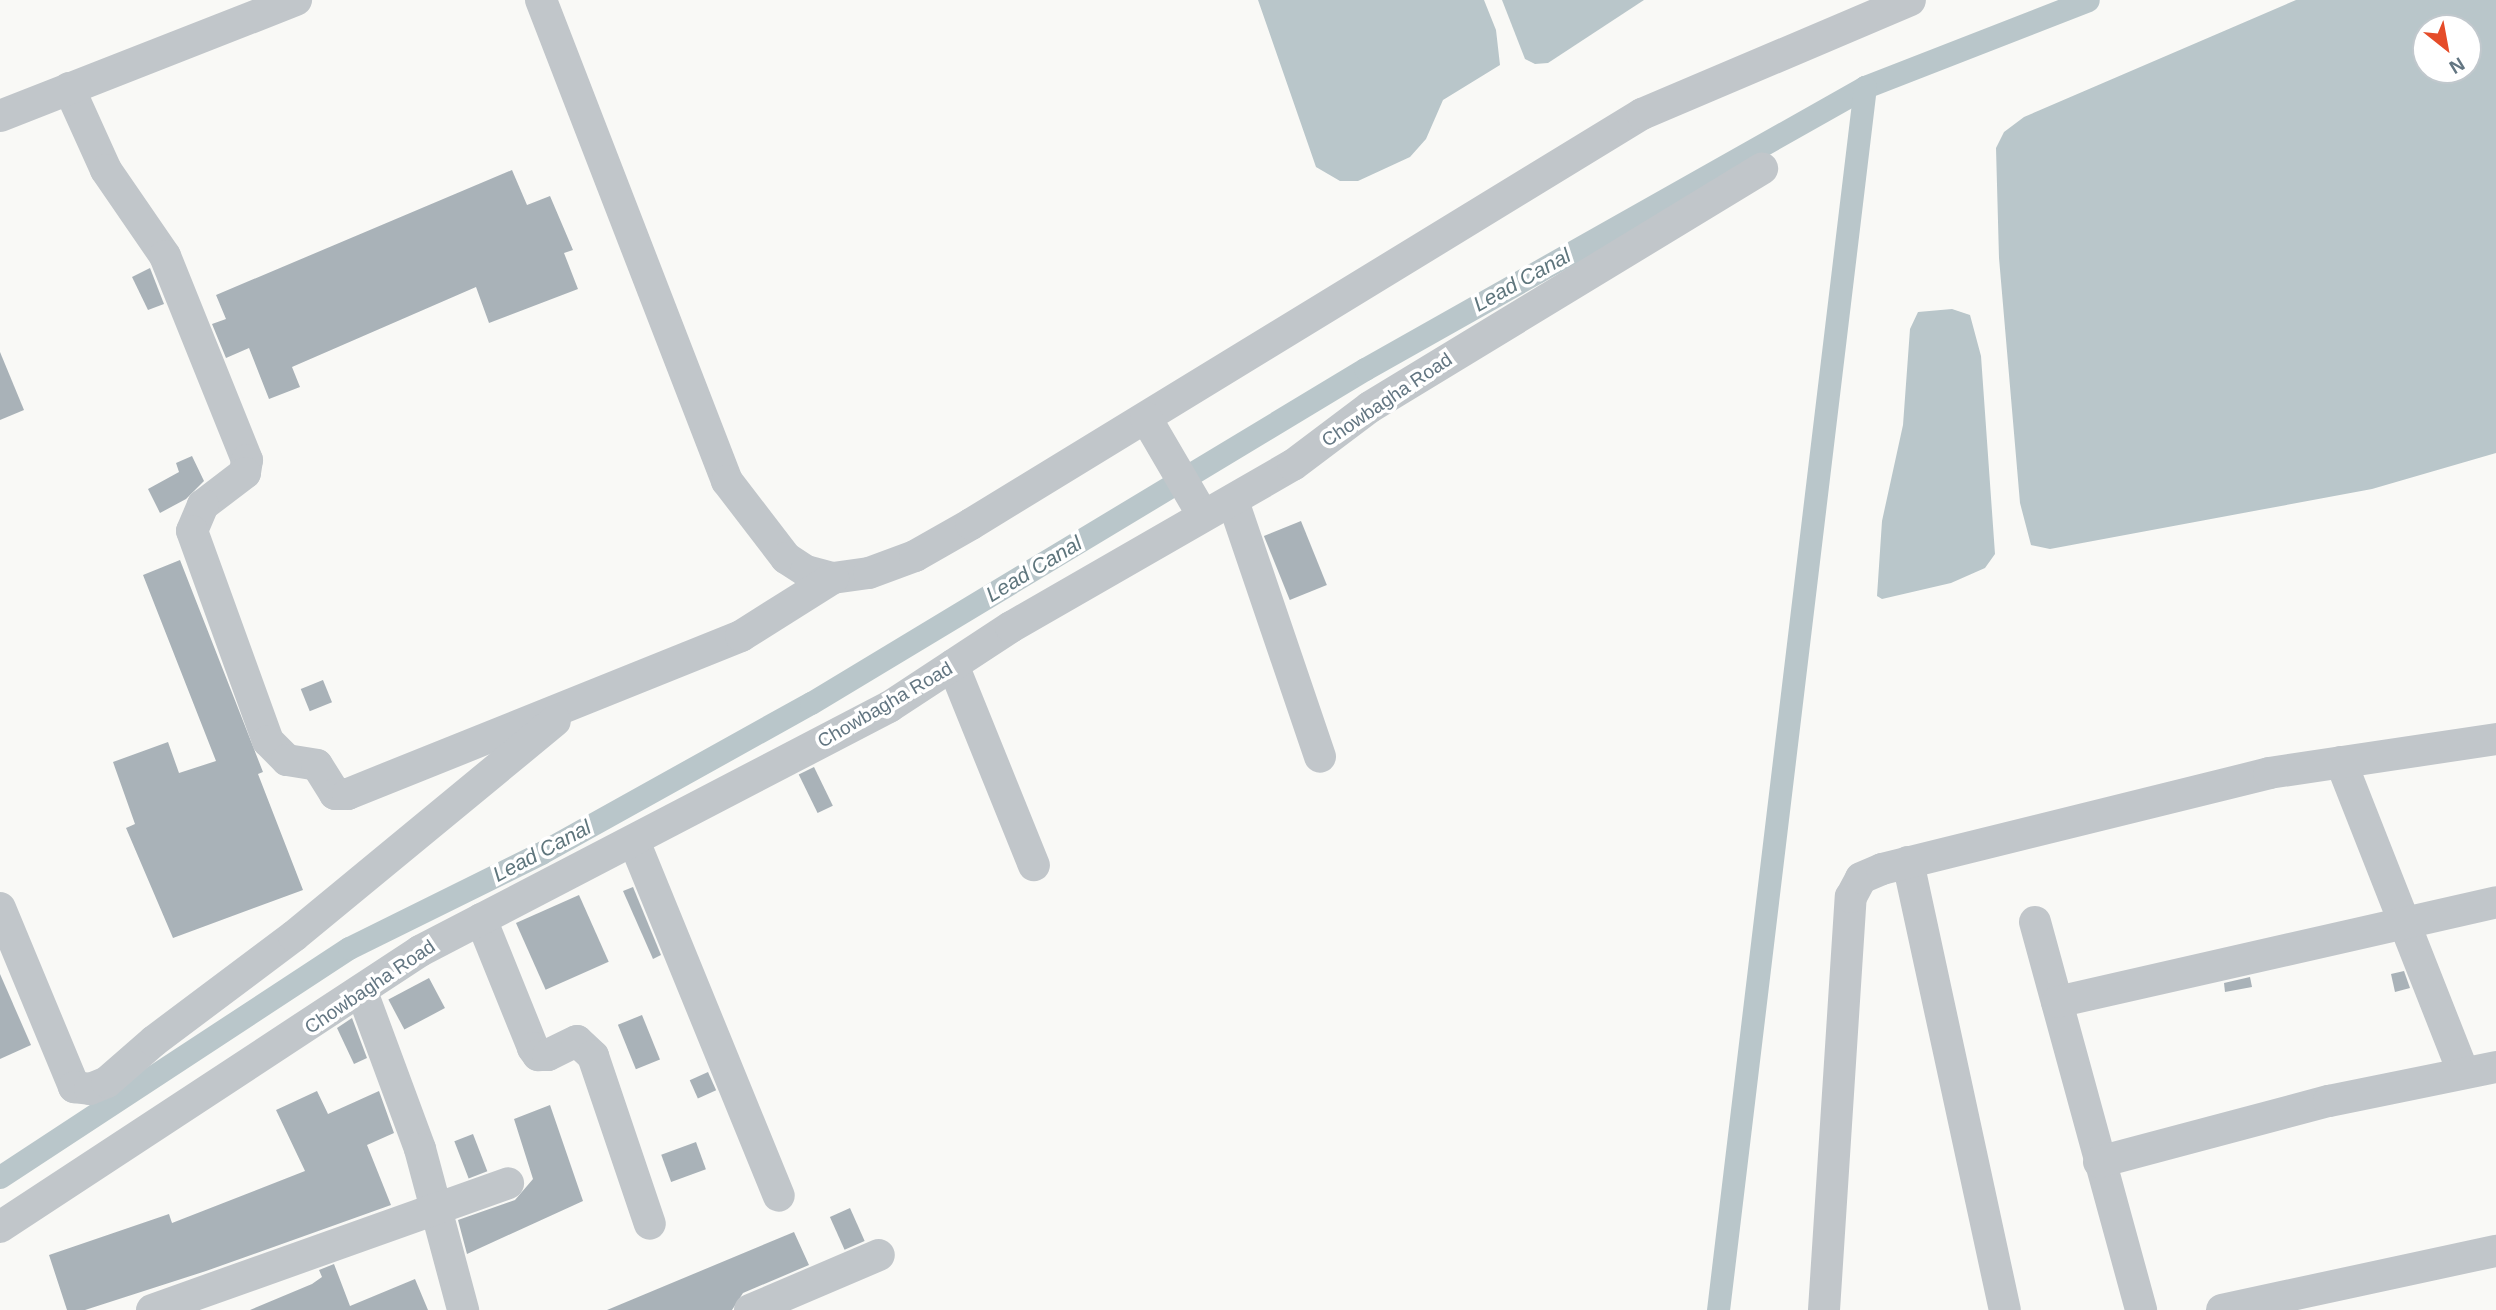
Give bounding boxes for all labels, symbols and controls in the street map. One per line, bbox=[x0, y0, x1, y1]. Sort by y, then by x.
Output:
north arrow bbox=[2412, 14, 2482, 84]
text: N bbox=[2446, 53, 2468, 78]
water label: Lead Canal bbox=[1469, 243, 1575, 317]
street label: Chowbagha Road bbox=[1318, 348, 1456, 452]
water label: Lead Canal bbox=[981, 531, 1087, 607]
street label: Chowbagha Road bbox=[813, 657, 957, 753]
water label: Lead Canal bbox=[489, 815, 595, 887]
street label: Chowbagha Road bbox=[301, 935, 439, 1039]

